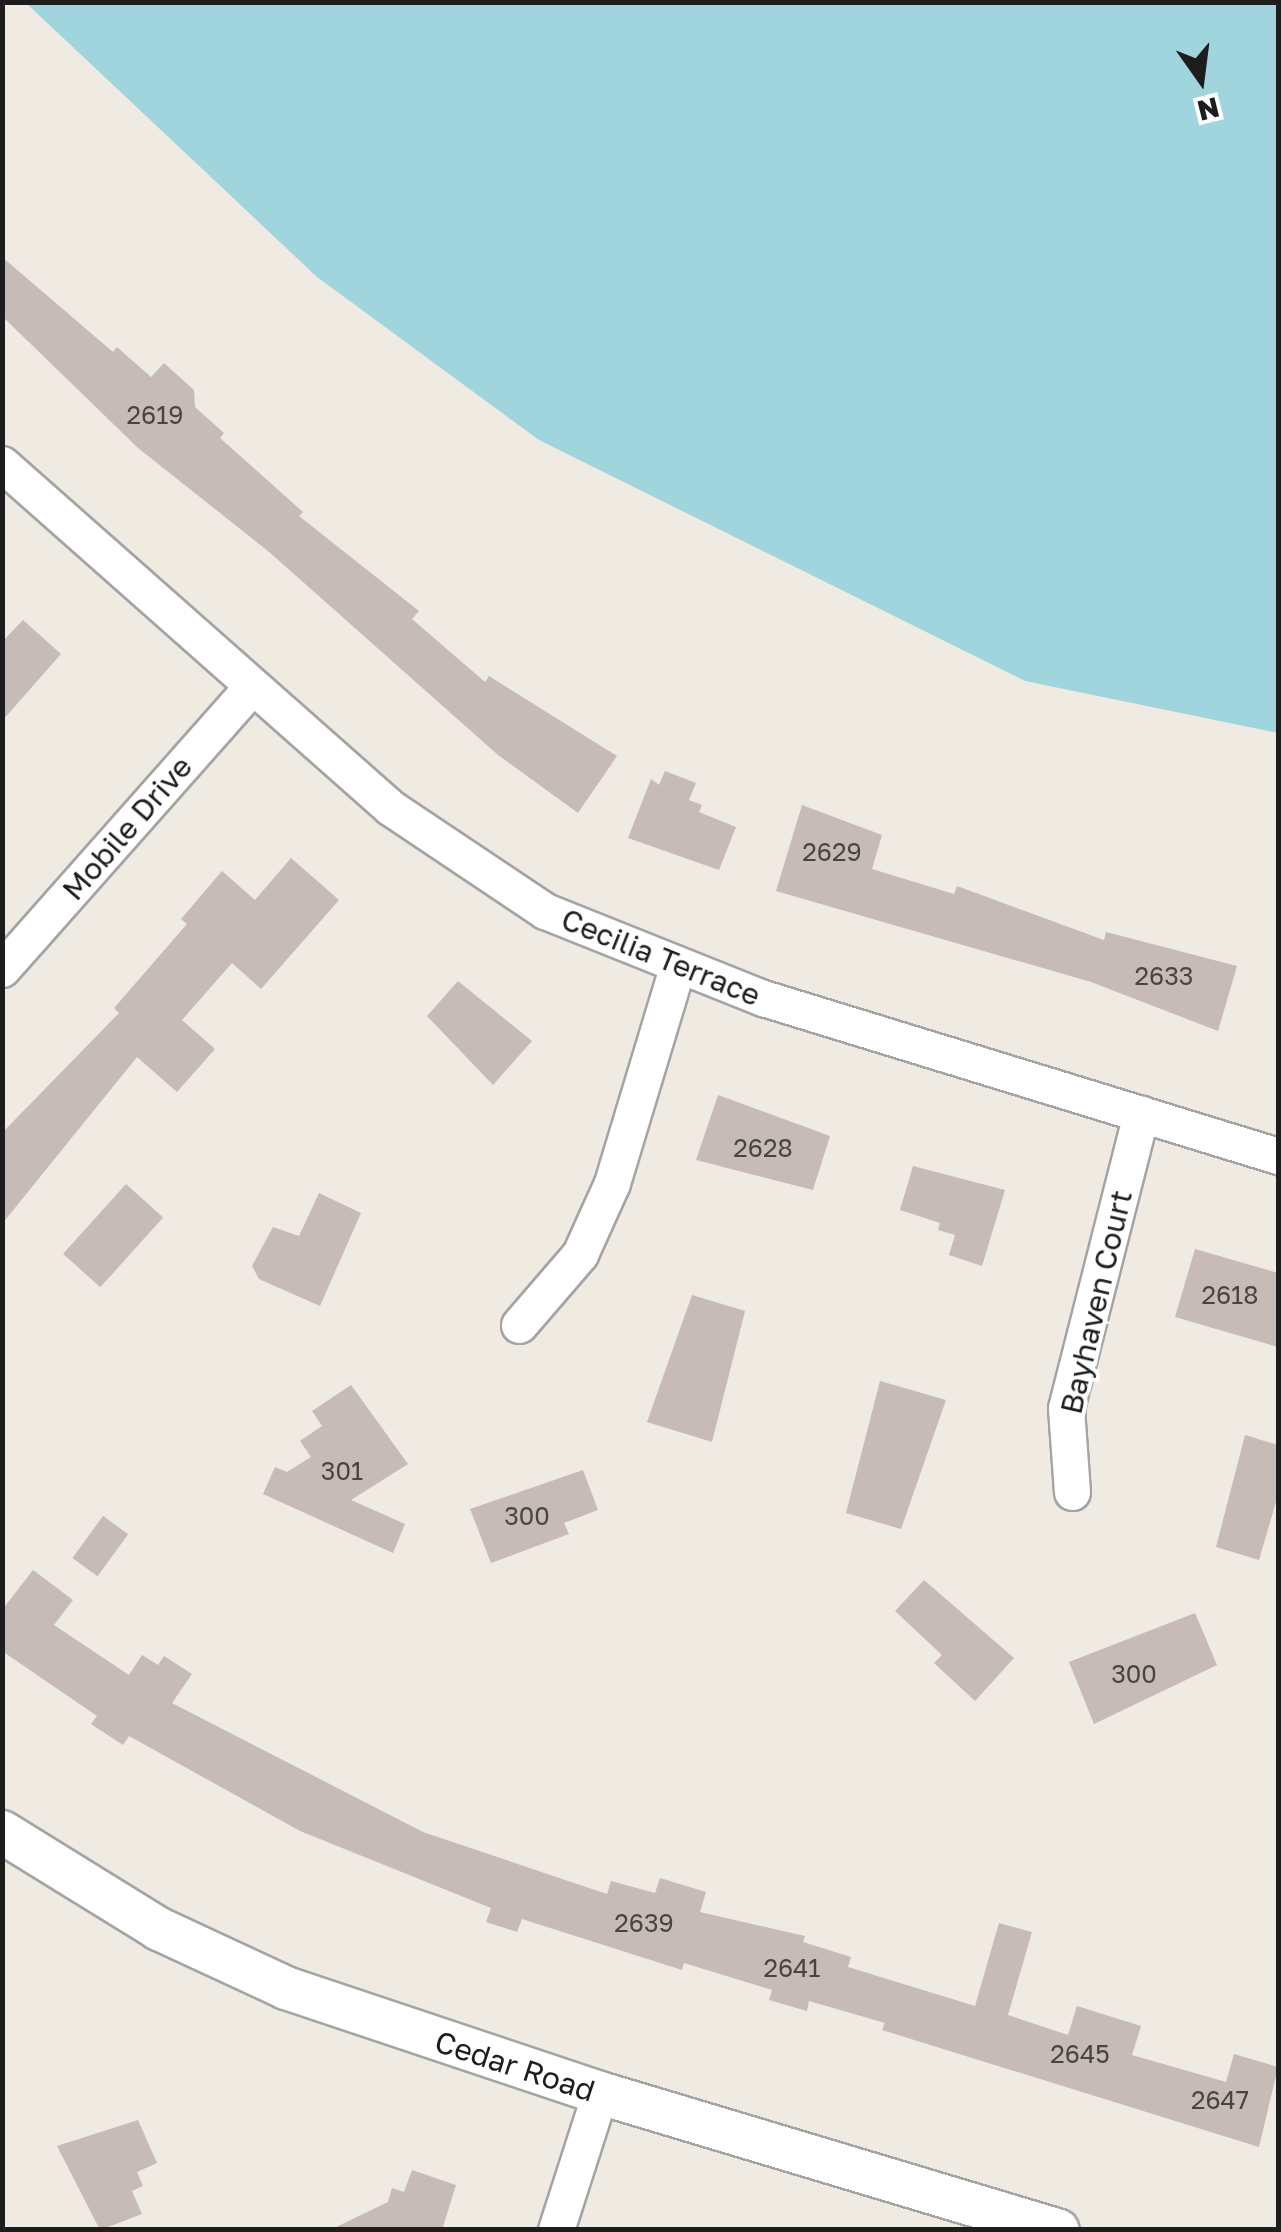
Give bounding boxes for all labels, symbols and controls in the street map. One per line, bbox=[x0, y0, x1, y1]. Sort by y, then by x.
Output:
north arrow bbox=[1151, 30, 1251, 130]
text: N bbox=[1194, 91, 1223, 128]
house number: 2619 bbox=[127, 400, 183, 430]
street label: Mobile Drive bbox=[55, 749, 199, 907]
house number: 2629 bbox=[802, 837, 862, 867]
street label: Cecilia Terrace bbox=[556, 901, 766, 1013]
house number: 2633 bbox=[1135, 961, 1193, 991]
house number: 2628 bbox=[733, 1133, 793, 1163]
street label: Bayhaven Court bbox=[1053, 1187, 1139, 1417]
house number: 2618 bbox=[1202, 1280, 1258, 1310]
house number: 301 bbox=[321, 1456, 363, 1486]
house number: 300 bbox=[504, 1501, 550, 1531]
house number: 300 bbox=[1111, 1659, 1157, 1689]
house number: 2639 bbox=[614, 1908, 674, 1938]
house number: 2641 bbox=[764, 1953, 820, 1983]
street label: Cedar Road bbox=[431, 2023, 599, 2109]
house number: 2645 bbox=[1050, 2039, 1110, 2069]
house number: 2647 bbox=[1191, 2085, 1249, 2115]

